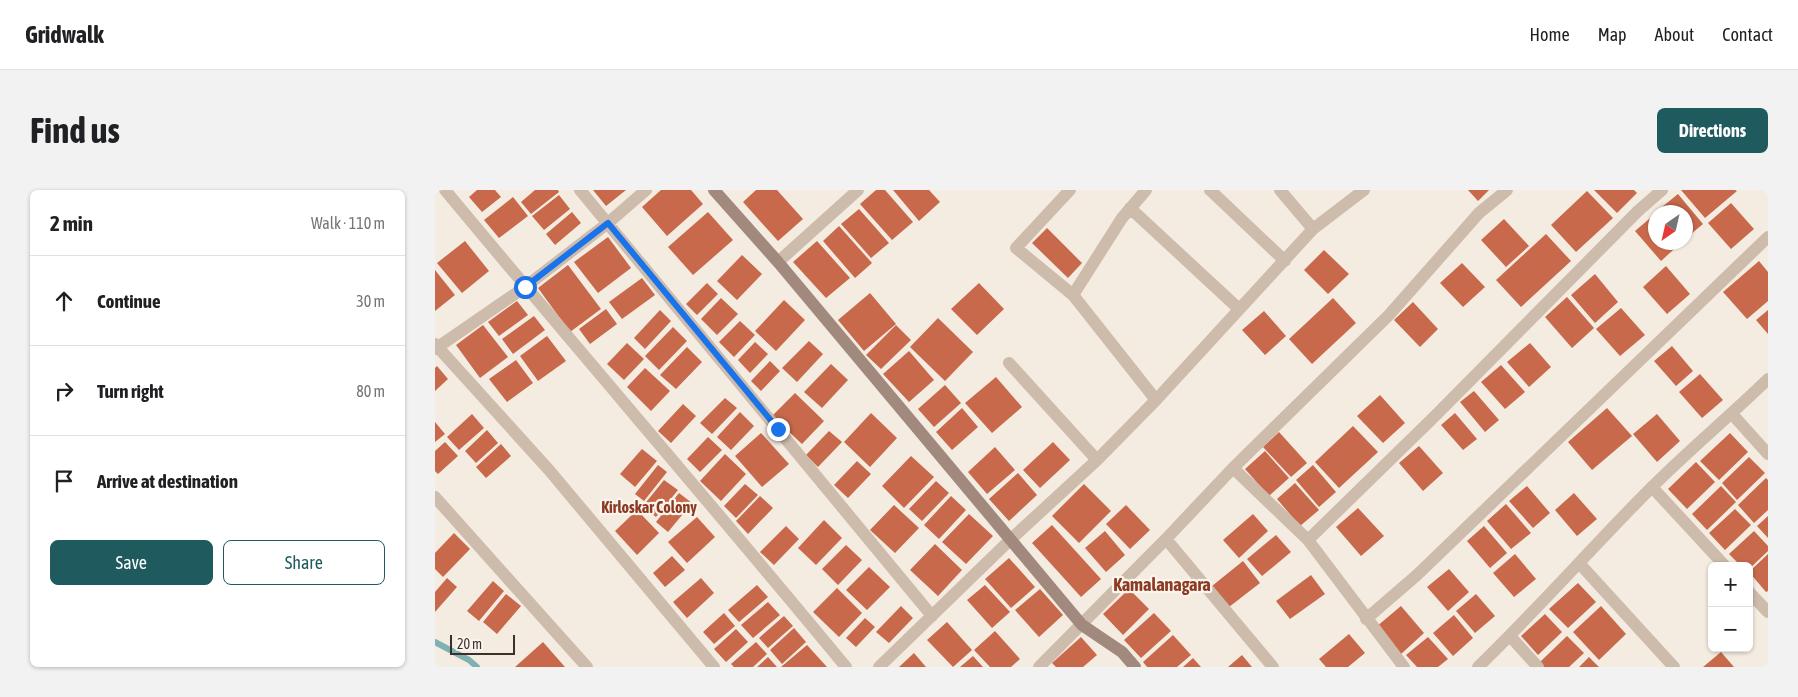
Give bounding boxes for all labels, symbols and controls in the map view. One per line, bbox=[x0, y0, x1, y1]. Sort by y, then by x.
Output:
text: Gridwalk bbox=[25, 21, 104, 48]
text: Home bbox=[1530, 24, 1570, 45]
text: Map bbox=[1598, 24, 1627, 45]
text: About bbox=[1655, 24, 1694, 45]
text: Contact bbox=[1722, 24, 1773, 45]
button: Directions bbox=[1657, 108, 1768, 153]
text: Find us bbox=[30, 110, 120, 150]
north arrow bbox=[1648, 205, 1693, 250]
text: 2 min bbox=[50, 211, 93, 235]
text: Walk · 110 m bbox=[311, 214, 385, 232]
route start bbox=[514, 276, 537, 299]
icon: ahead bbox=[50, 287, 78, 315]
text: Continue bbox=[97, 290, 161, 312]
text: 30 m bbox=[356, 292, 385, 310]
icon: right bbox=[50, 377, 78, 405]
text: Turn right bbox=[97, 380, 164, 402]
text: 80 m bbox=[356, 382, 385, 400]
route end bbox=[767, 418, 790, 441]
icon: arrive bbox=[50, 467, 78, 495]
text: Arrive at destination bbox=[97, 470, 238, 492]
district label: Kirloskar Colony bbox=[601, 498, 697, 516]
button: Save bbox=[50, 540, 213, 585]
button: Share bbox=[223, 540, 385, 585]
map controls bbox=[1708, 562, 1753, 652]
button: + bbox=[1708, 562, 1753, 607]
district label: Kamalanagara bbox=[1113, 574, 1211, 595]
button: − bbox=[1708, 607, 1753, 652]
scale bar bbox=[450, 632, 515, 655]
text: 20 m bbox=[457, 636, 482, 652]

